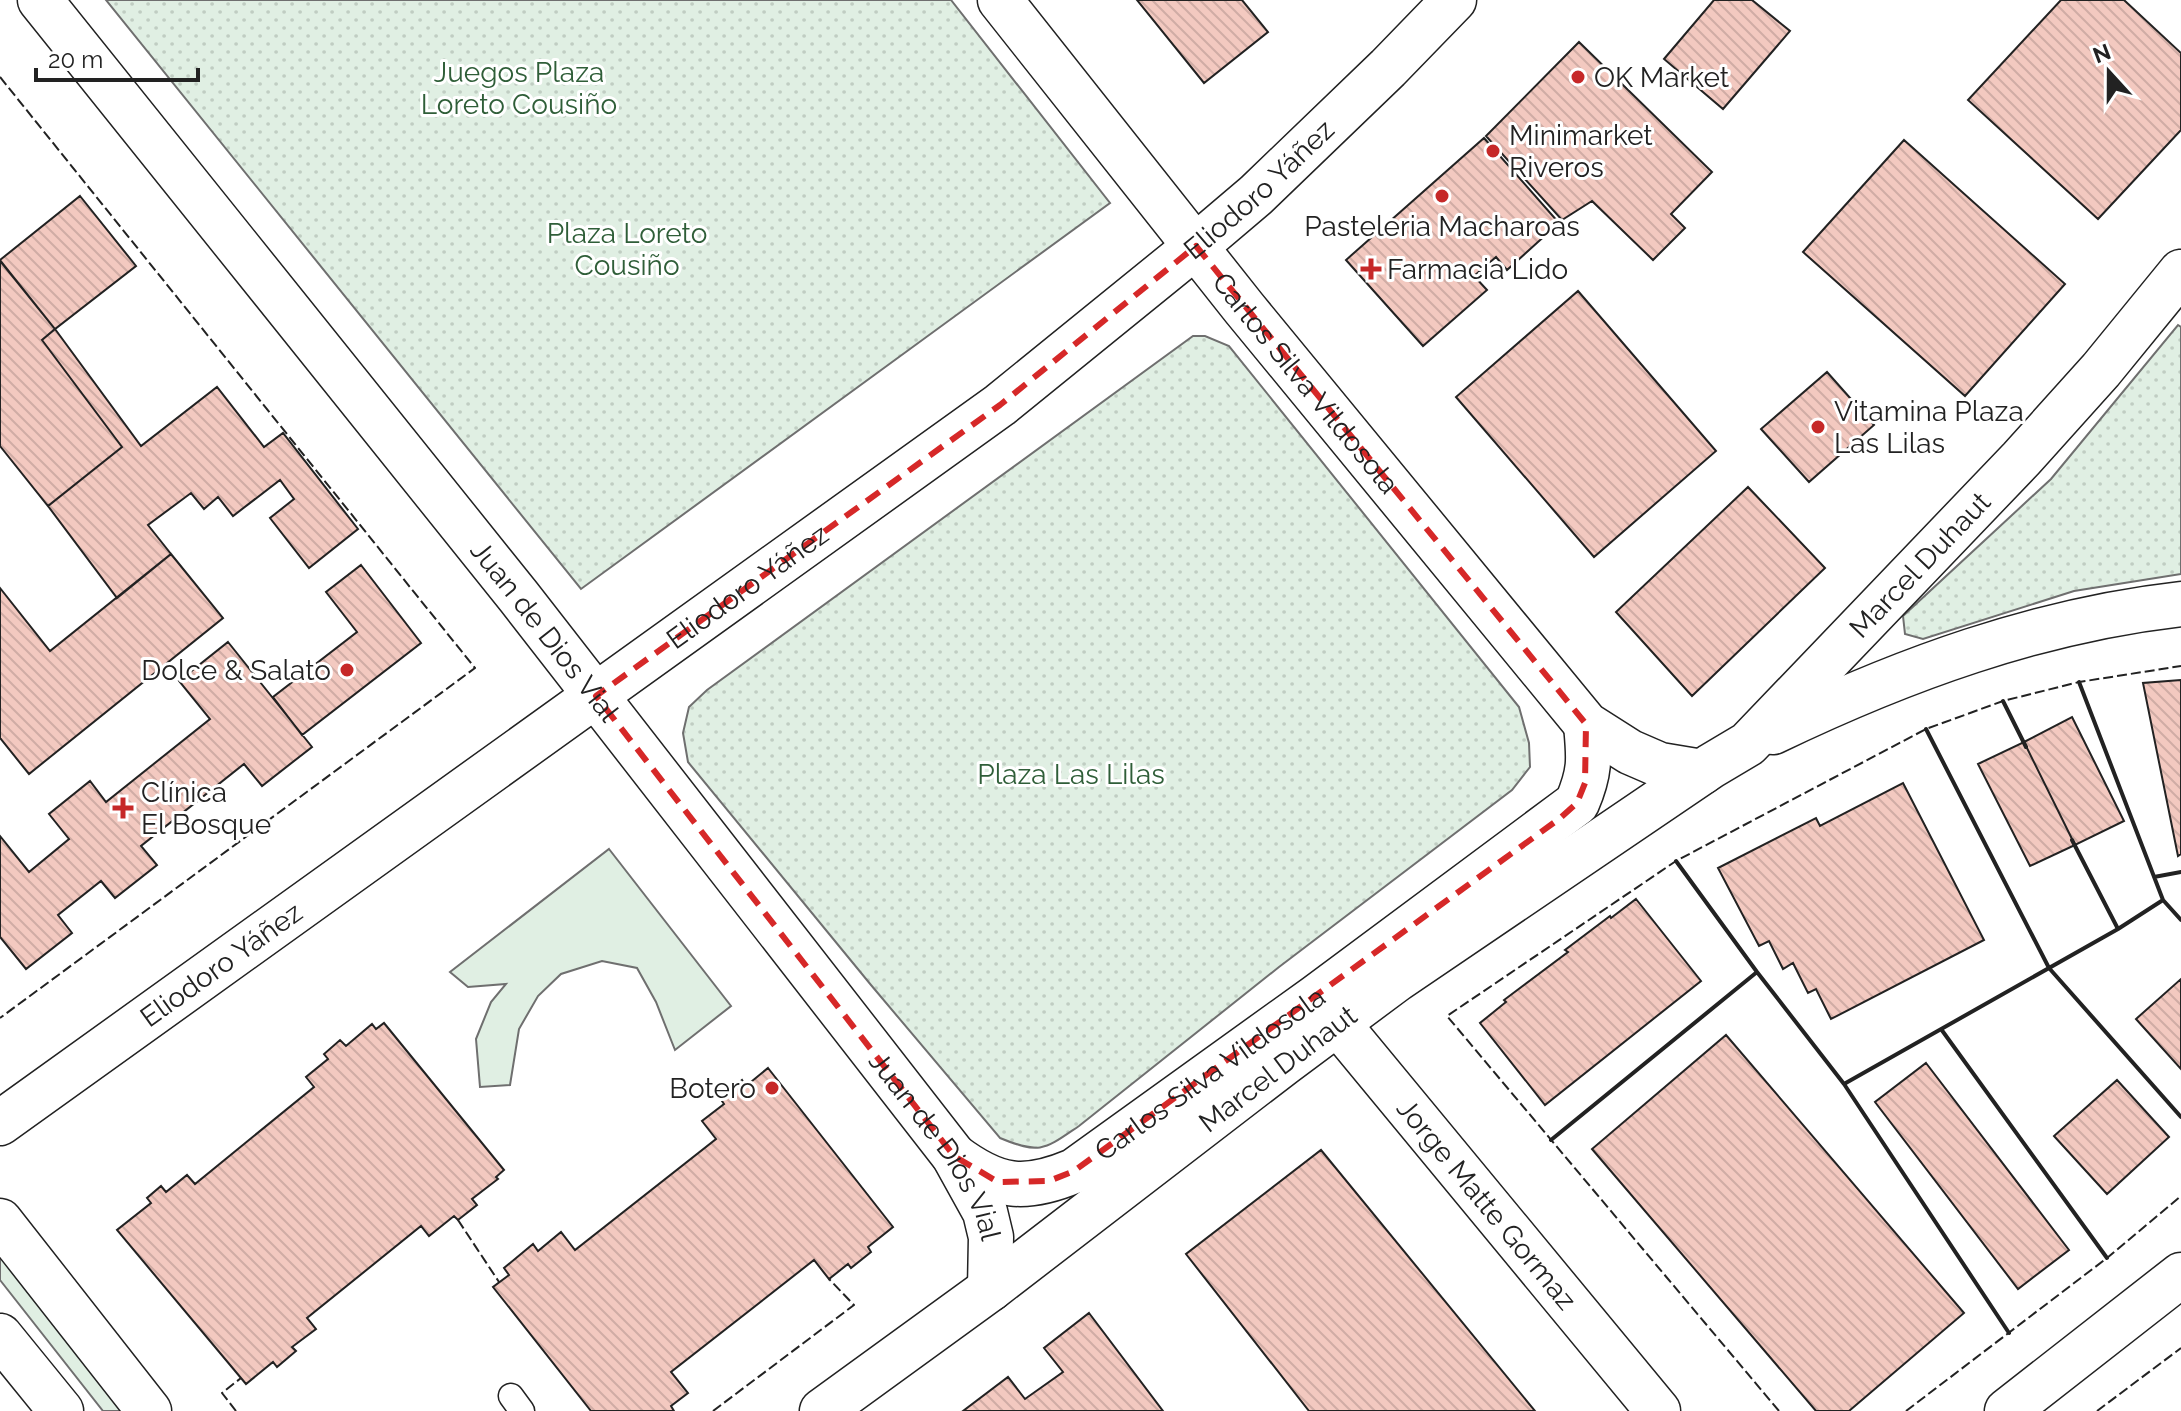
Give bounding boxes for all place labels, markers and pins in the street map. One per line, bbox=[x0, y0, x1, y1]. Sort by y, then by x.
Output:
place label: OK Market bbox=[1594, 61, 1730, 94]
marker: OK Market bbox=[1569, 68, 1587, 86]
place label: Minimarket Riveros bbox=[1509, 119, 1653, 184]
marker: Minimarket Riveros bbox=[1484, 142, 1502, 160]
marker: Pasteleria Macharoas bbox=[1433, 187, 1451, 205]
place label: Pasteleria Macharoas bbox=[1304, 210, 1580, 243]
place label: Farmacia Lido bbox=[1387, 253, 1568, 286]
marker: Farmacia Lido bbox=[1362, 260, 1380, 278]
place label: Vitamina Plaza Las Lilas bbox=[1834, 395, 2024, 460]
marker: Vitamina Plaza Las Lilas bbox=[1809, 418, 1827, 436]
place label: Dolce & Salato bbox=[141, 654, 331, 687]
marker: Dolce & Salato bbox=[338, 661, 356, 679]
place label: Clínica El Bosque bbox=[141, 776, 271, 841]
marker: Clínica El Bosque bbox=[112, 797, 134, 819]
place label: Botero bbox=[669, 1072, 756, 1105]
marker: Botero bbox=[763, 1079, 781, 1097]

